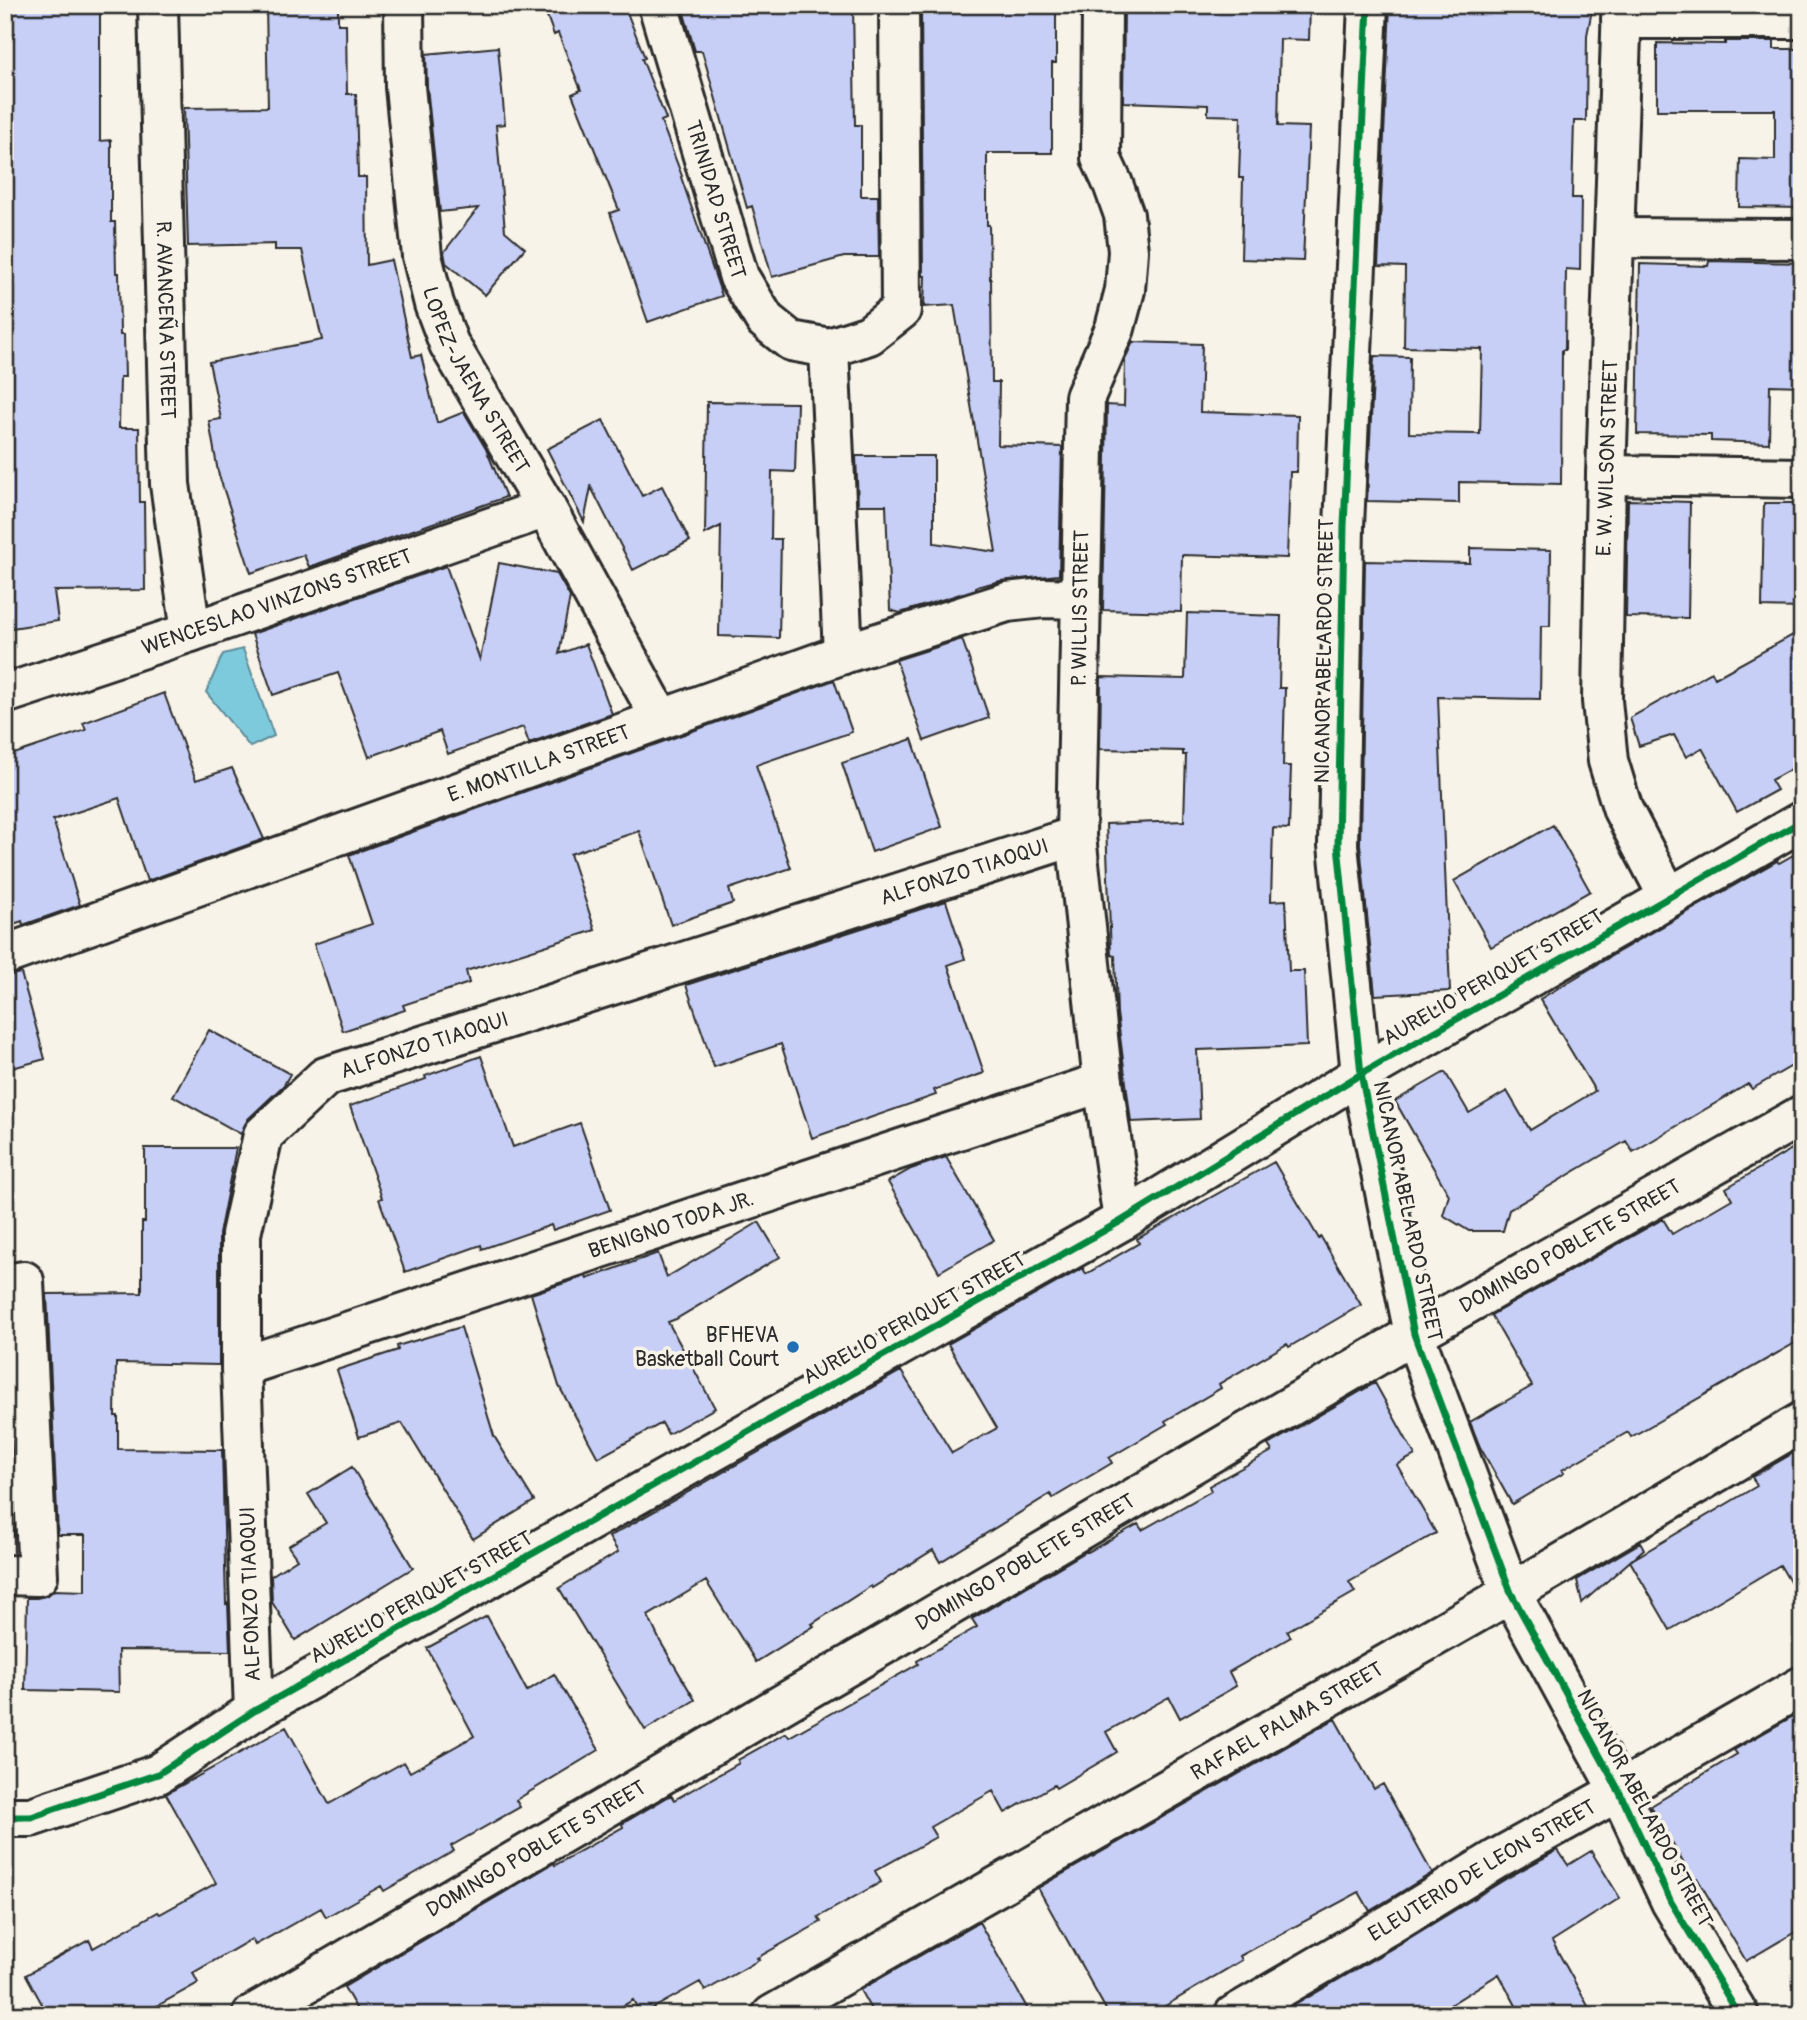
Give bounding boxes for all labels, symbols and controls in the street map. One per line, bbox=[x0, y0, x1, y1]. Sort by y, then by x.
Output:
street label: TRINIDAD STREET bbox=[679, 117, 752, 282]
street label: R. AVANCEÑA STREET bbox=[149, 221, 181, 420]
street label: LOPEZ-JAENA STREET bbox=[416, 284, 536, 479]
street label: E. W. WILSON STREET bbox=[1591, 359, 1624, 557]
street label: NICANOR ABELARDO STREET bbox=[1309, 518, 1340, 784]
street label: P. WILLIS STREET bbox=[1066, 529, 1095, 687]
street label: WENCESLAO VINZONS STREET bbox=[138, 543, 416, 661]
street label: E. MONTILLA STREET bbox=[444, 719, 634, 809]
street label: ALFONZO TIAOQUI bbox=[877, 833, 1052, 912]
street label: AURELIO PERIQUET STREET bbox=[1378, 903, 1609, 1052]
street label: ALFONZO TIAOQUI bbox=[337, 1006, 512, 1085]
street label: NICANOR ABELARDO STREET bbox=[1367, 1079, 1448, 1344]
street label: DOMINGO POBLETE STREET bbox=[1455, 1173, 1686, 1320]
street label: BENIGNO TODA JR. bbox=[585, 1185, 757, 1265]
street label: AURELIO PERIQUET STREET bbox=[798, 1246, 1031, 1391]
place label: BFHEVA Basketball Court bbox=[635, 1322, 780, 1373]
marker: BFHEVA Basketball Court bbox=[785, 1339, 801, 1355]
street label: DOMINGO POBLETE STREET bbox=[911, 1487, 1140, 1637]
street label: ALFONZO TIAOQUI bbox=[234, 1506, 267, 1682]
street label: AURELIO PERIQUET STREET bbox=[305, 1525, 538, 1670]
street label: RAFAEL PALMA STREET bbox=[1186, 1656, 1388, 1787]
street label: NICANOR ABELARDO STREET bbox=[1570, 1685, 1719, 1932]
street label: DOMINGO POBLETE STREET bbox=[421, 1774, 651, 1924]
street label: ELEUTERIO DE LEON STREET bbox=[1363, 1793, 1601, 1948]

